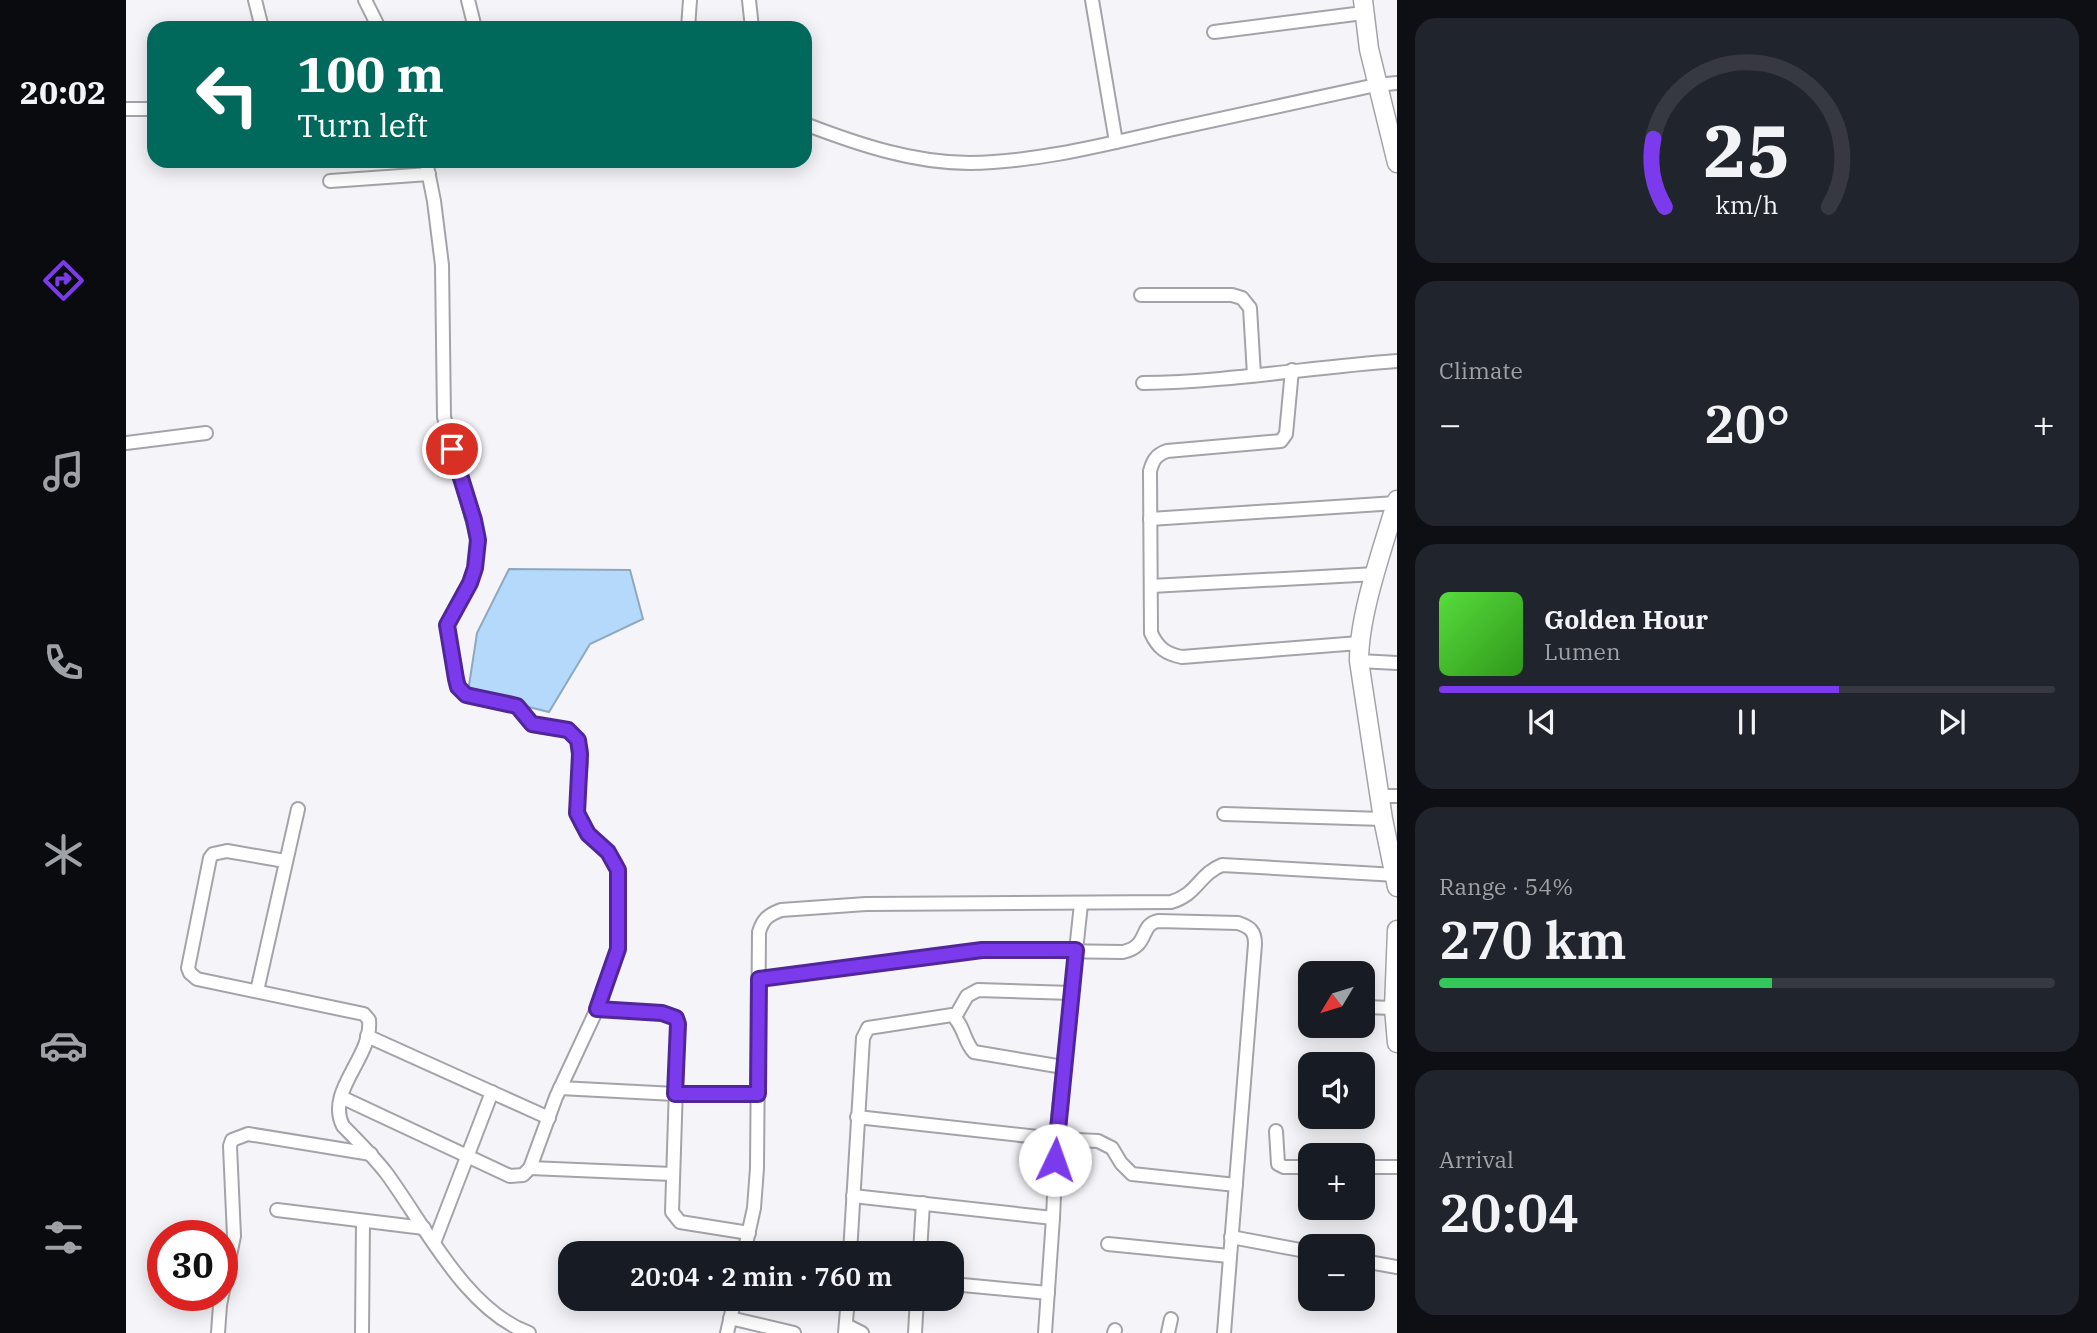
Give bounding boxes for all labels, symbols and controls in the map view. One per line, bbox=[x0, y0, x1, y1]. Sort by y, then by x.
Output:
text: 100 m bbox=[297, 42, 444, 105]
icon: left bbox=[182, 49, 273, 140]
text: 20:02 bbox=[20, 71, 106, 113]
text: 25 bbox=[1703, 102, 1791, 197]
text: Turn left bbox=[297, 104, 428, 146]
text: km/h bbox=[1715, 187, 1779, 220]
icon: directions bbox=[39, 256, 88, 305]
text: Climate bbox=[1439, 355, 1523, 385]
text: 20° bbox=[1704, 390, 1790, 457]
text: − bbox=[1439, 399, 1462, 448]
text: + bbox=[2032, 399, 2055, 448]
pin bbox=[422, 419, 482, 479]
icon: arrive bbox=[433, 430, 471, 468]
icon: music bbox=[39, 447, 88, 496]
text: Golden Hour bbox=[1544, 602, 1708, 636]
text: Lumen bbox=[1544, 636, 1621, 666]
icon: phone bbox=[39, 638, 88, 687]
icon: previous bbox=[1523, 703, 1561, 741]
icon: pause bbox=[1728, 703, 1766, 741]
icon: next bbox=[1933, 703, 1971, 741]
icon: climate bbox=[39, 830, 88, 879]
text: Range · 54% bbox=[1439, 871, 1573, 901]
text: 270 km bbox=[1439, 906, 1627, 973]
north arrow bbox=[1298, 961, 1376, 1038]
map controls bbox=[1298, 961, 1375, 1311]
icon: car bbox=[39, 1021, 88, 1070]
button: sound bbox=[1298, 1052, 1375, 1129]
position arrow bbox=[1018, 1123, 1092, 1197]
button: + bbox=[1298, 1143, 1375, 1220]
text: Arrival bbox=[1439, 1144, 1514, 1174]
text: 20:04 bbox=[1439, 1179, 1579, 1246]
icon: filters bbox=[39, 1213, 88, 1262]
speed limit sign: 30 bbox=[147, 1220, 238, 1311]
button: − bbox=[1298, 1234, 1375, 1311]
text: 20:04 · 2 min · 760 m bbox=[630, 1259, 892, 1293]

